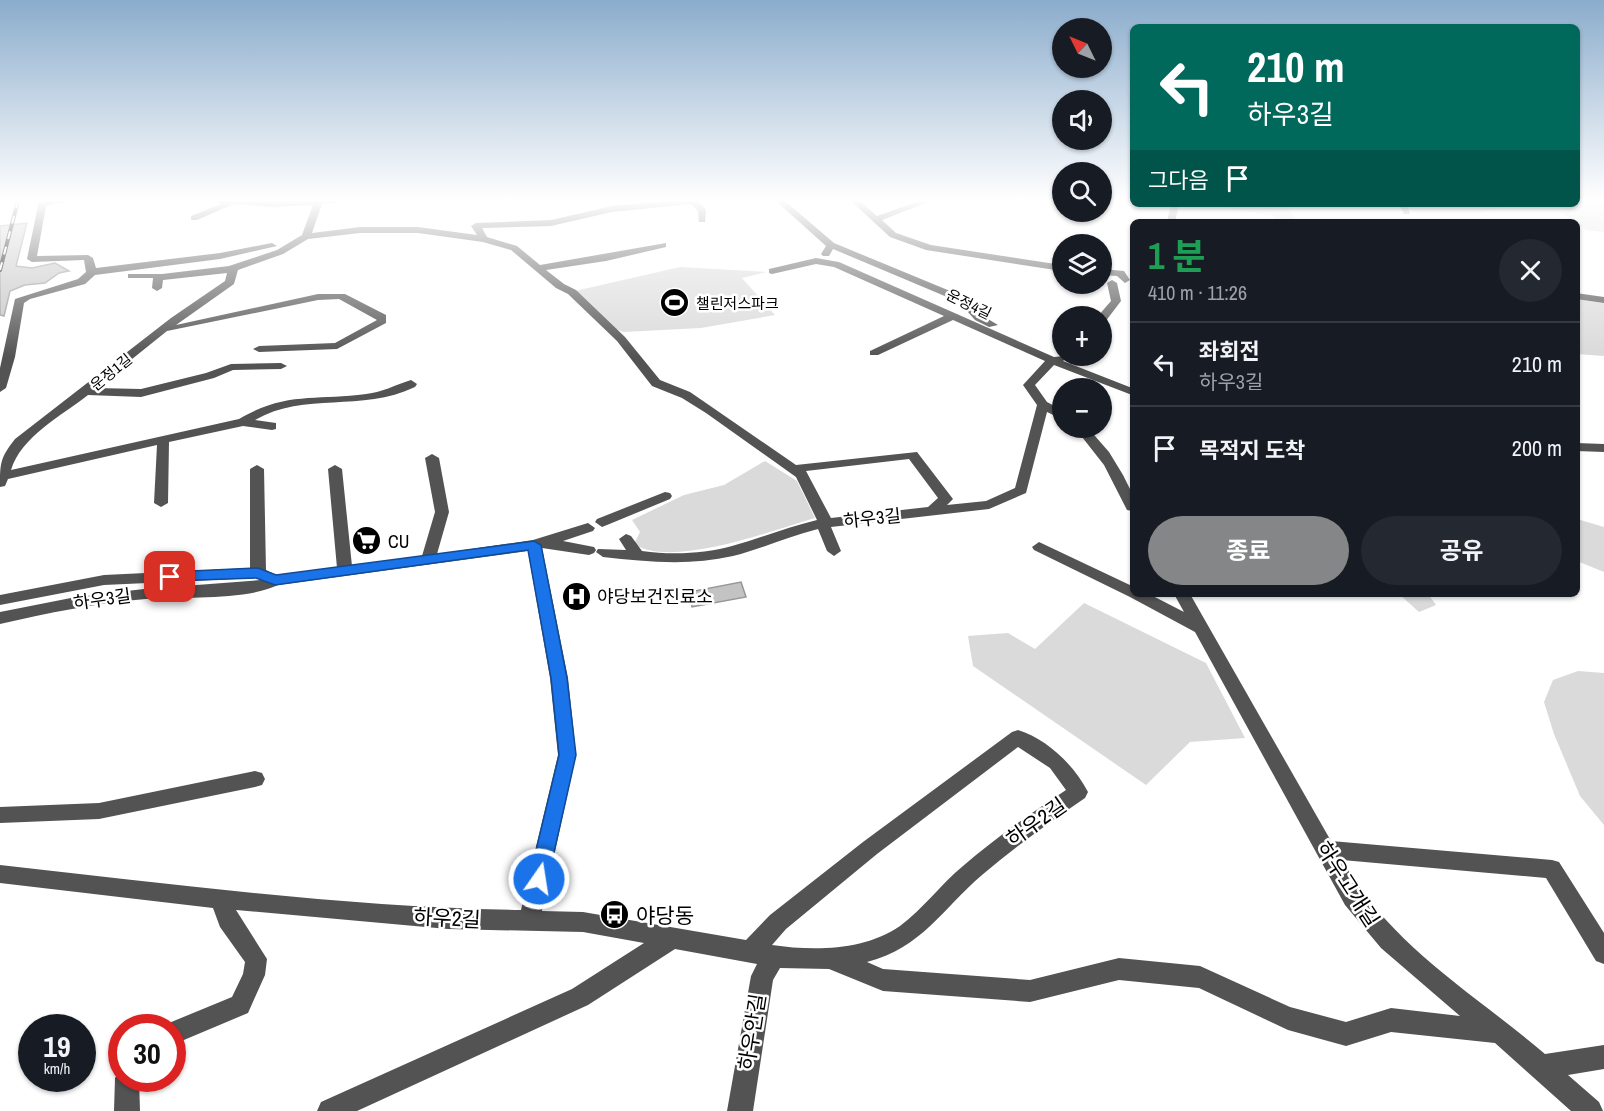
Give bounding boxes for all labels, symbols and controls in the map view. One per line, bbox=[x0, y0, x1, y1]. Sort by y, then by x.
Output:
north arrow bbox=[1052, 18, 1112, 78]
map controls bbox=[1052, 18, 1112, 438]
text: 210 m bbox=[1247, 39, 1345, 95]
icon: left bbox=[1148, 48, 1226, 126]
button: sound bbox=[1052, 90, 1112, 150]
text: 하우3길 bbox=[1247, 96, 1334, 132]
button: search bbox=[1052, 162, 1112, 222]
icon: arrive bbox=[1221, 162, 1254, 195]
text: 그다음 bbox=[1148, 165, 1209, 195]
text: 1 분 bbox=[1148, 232, 1206, 280]
button: layers bbox=[1052, 234, 1112, 294]
button: close bbox=[1499, 239, 1562, 302]
text: 410 m · 11:26 bbox=[1148, 279, 1247, 306]
street label: 운정4길 bbox=[943, 284, 995, 324]
sports icon: 챌린저스파크 bbox=[659, 287, 691, 319]
place label: 챌린저스파크 bbox=[696, 293, 779, 314]
button: + bbox=[1052, 306, 1112, 366]
text: 좌회전 bbox=[1199, 336, 1260, 366]
icon: left bbox=[1148, 348, 1181, 381]
street label: 운정1길 bbox=[86, 349, 136, 395]
text: 210 m bbox=[1512, 349, 1562, 379]
text: 하우3길 bbox=[1199, 368, 1263, 395]
button: − bbox=[1052, 378, 1112, 438]
icon: arrive bbox=[1148, 432, 1181, 465]
text: 200 m bbox=[1512, 433, 1562, 463]
text: 목적지 도착 bbox=[1199, 435, 1305, 465]
street label: 하우3길 bbox=[842, 503, 902, 533]
button: 종료 bbox=[1148, 516, 1349, 585]
button: 공유 bbox=[1361, 516, 1562, 585]
supermarket icon: CU bbox=[351, 525, 383, 557]
place label: CU bbox=[388, 529, 409, 554]
pin bbox=[144, 551, 195, 602]
icon: arrive bbox=[153, 560, 186, 593]
hospital icon: 야당보건진료소 bbox=[560, 580, 592, 612]
street label: 하우3길 bbox=[72, 583, 132, 615]
place label: 야당보건진료소 bbox=[597, 584, 713, 609]
street label: 하우2길 bbox=[1000, 791, 1072, 853]
street label: 하우고개길 bbox=[1310, 836, 1386, 932]
position arrow bbox=[507, 847, 571, 911]
bus stop icon: 야당동 bbox=[599, 899, 631, 931]
place label: 야당동 bbox=[636, 901, 694, 930]
street label: 하우2길 bbox=[413, 902, 481, 934]
street label: 하우안길 bbox=[732, 992, 772, 1072]
speed limit sign: 30 bbox=[108, 1014, 186, 1092]
text: 19 bbox=[43, 1026, 71, 1066]
text: km/h bbox=[44, 1058, 70, 1079]

